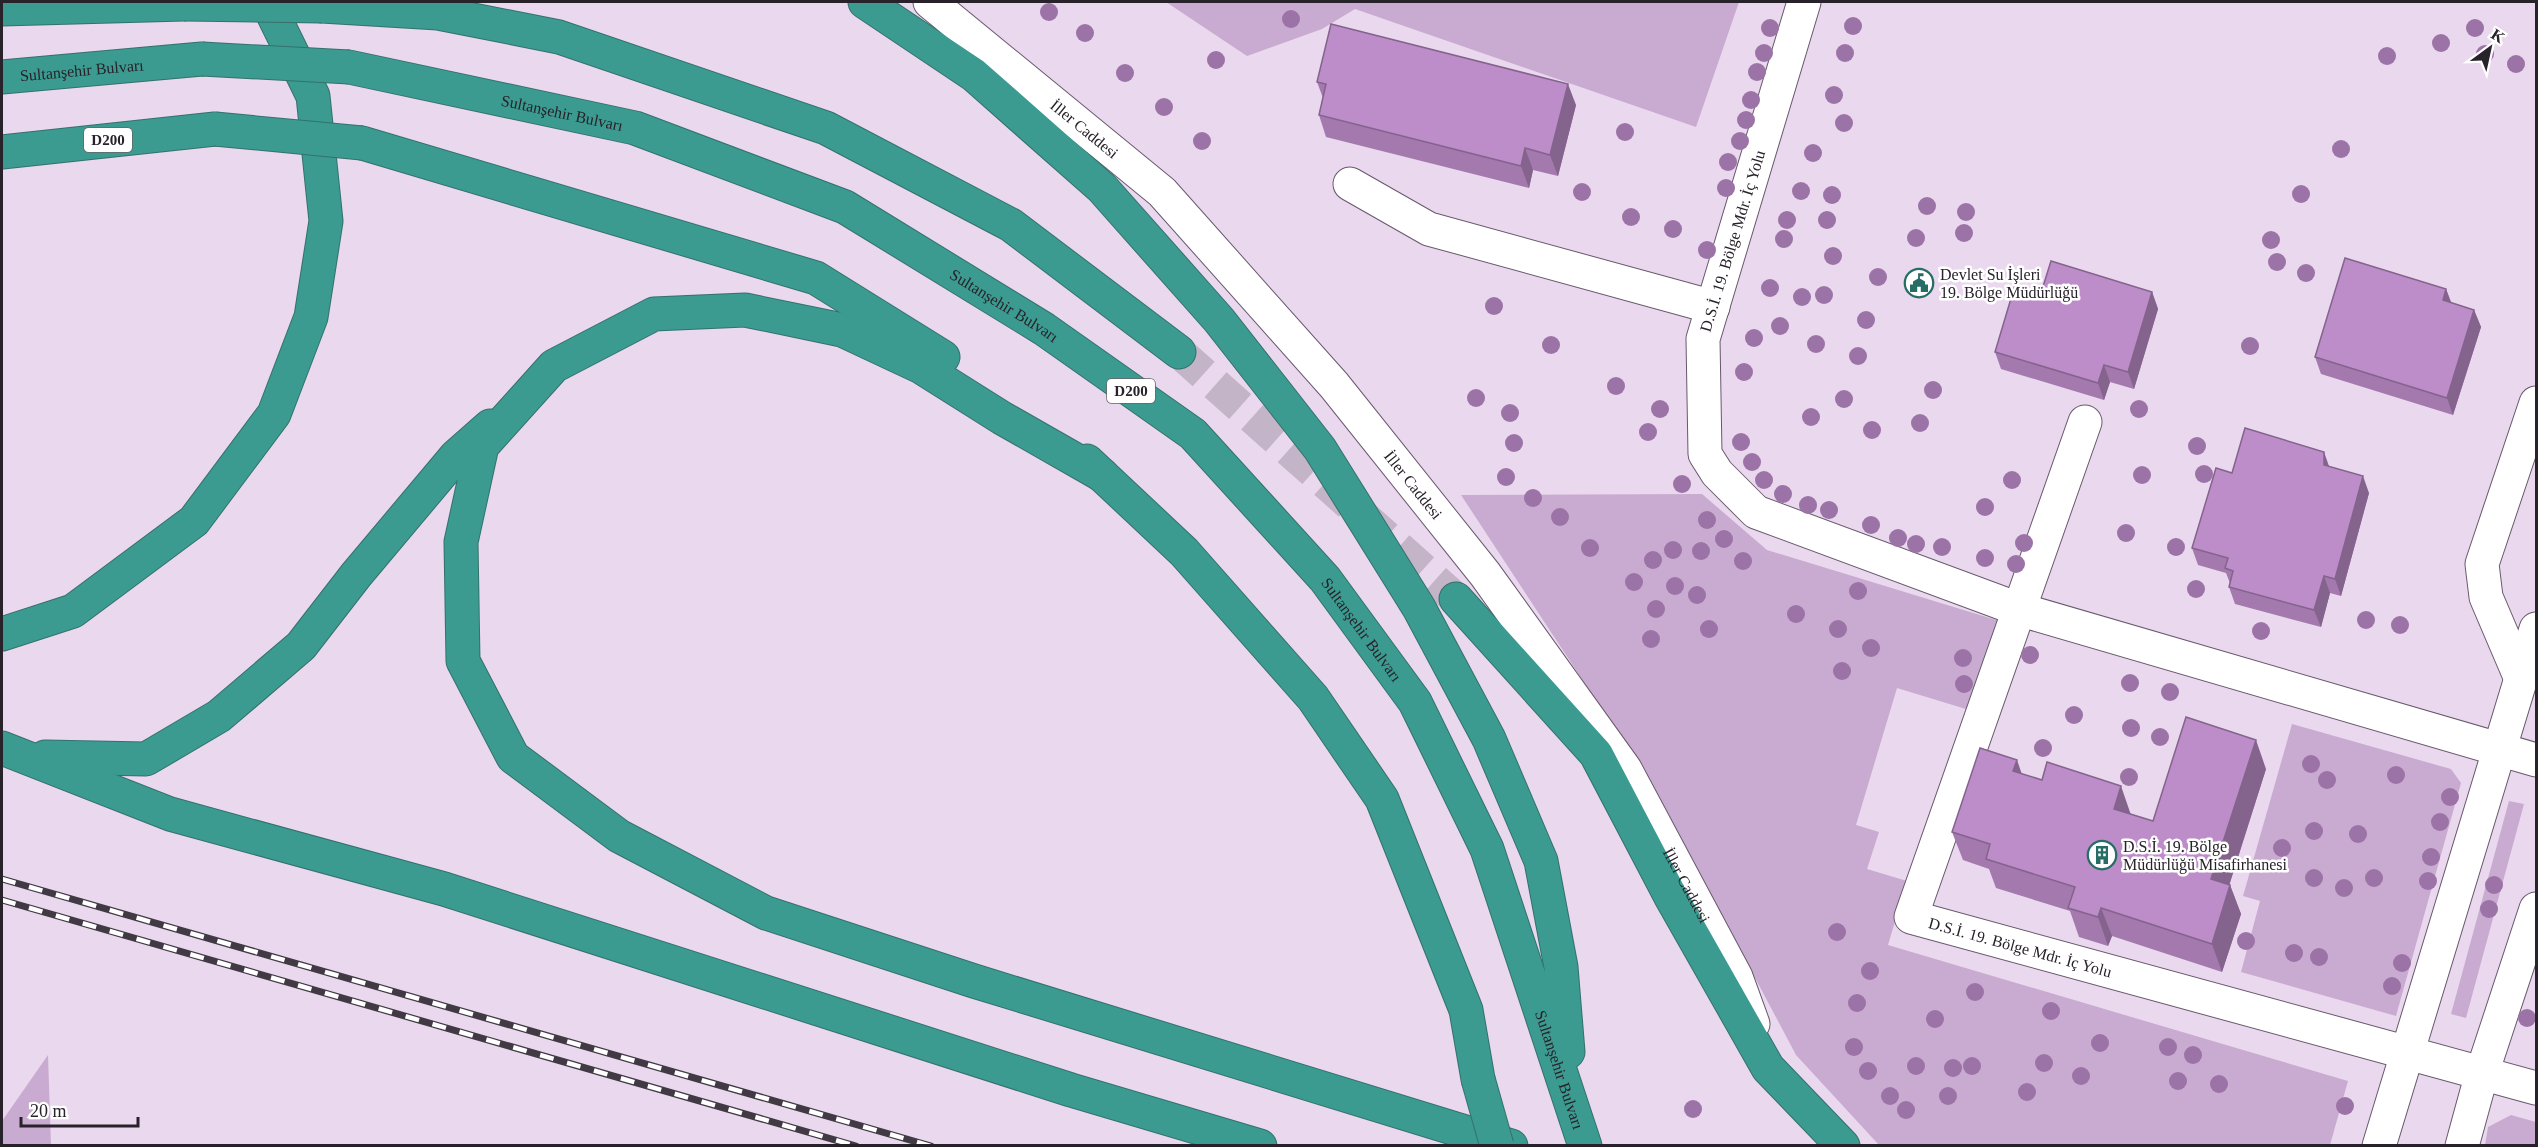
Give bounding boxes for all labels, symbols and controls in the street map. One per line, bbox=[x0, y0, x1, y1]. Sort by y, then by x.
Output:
north arrow bbox=[2460, 18, 2520, 78]
text: K bbox=[2488, 25, 2508, 47]
street label: Sultanşehir Bulvarı bbox=[19, 56, 145, 84]
street label: Sultanşehir Bulvarı bbox=[500, 92, 625, 134]
street label: İller Caddesi bbox=[1047, 96, 1122, 162]
road number: D200 bbox=[84, 128, 132, 152]
street label: D.S.İ. 19. Bölge Mdr. İç Yolu bbox=[1697, 148, 1769, 334]
street label: Sultanşehir Bulvarı bbox=[947, 266, 1062, 346]
place label: Devlet Su İşleri 19. Bölge Müdürlüğü bbox=[1940, 266, 2078, 302]
public building icon: Devlet Su İşleri 19. Bölge Müdürlüğü bbox=[1903, 267, 1935, 299]
road number: D200 bbox=[1107, 379, 1155, 403]
street label: İller Caddesi bbox=[1381, 448, 1446, 523]
street label: Sultanşehir Bulvarı bbox=[1318, 575, 1405, 685]
place label: D.S.İ. 19. Bölge Müdürlüğü Misafirhanesi bbox=[2123, 838, 2288, 874]
building icon: D.S.İ. 19. Bölge Müdürlüğü Misafirhanesi bbox=[2086, 839, 2118, 871]
street label: İller Caddesi bbox=[1660, 845, 1714, 926]
street label: D.S.İ. 19. Bölge Mdr. İç Yolu bbox=[1927, 914, 2114, 981]
street label: Sultanşehir Bulvarı bbox=[1532, 1008, 1587, 1132]
scale bar bbox=[21, 1090, 138, 1128]
text: 20 m bbox=[30, 1101, 67, 1121]

